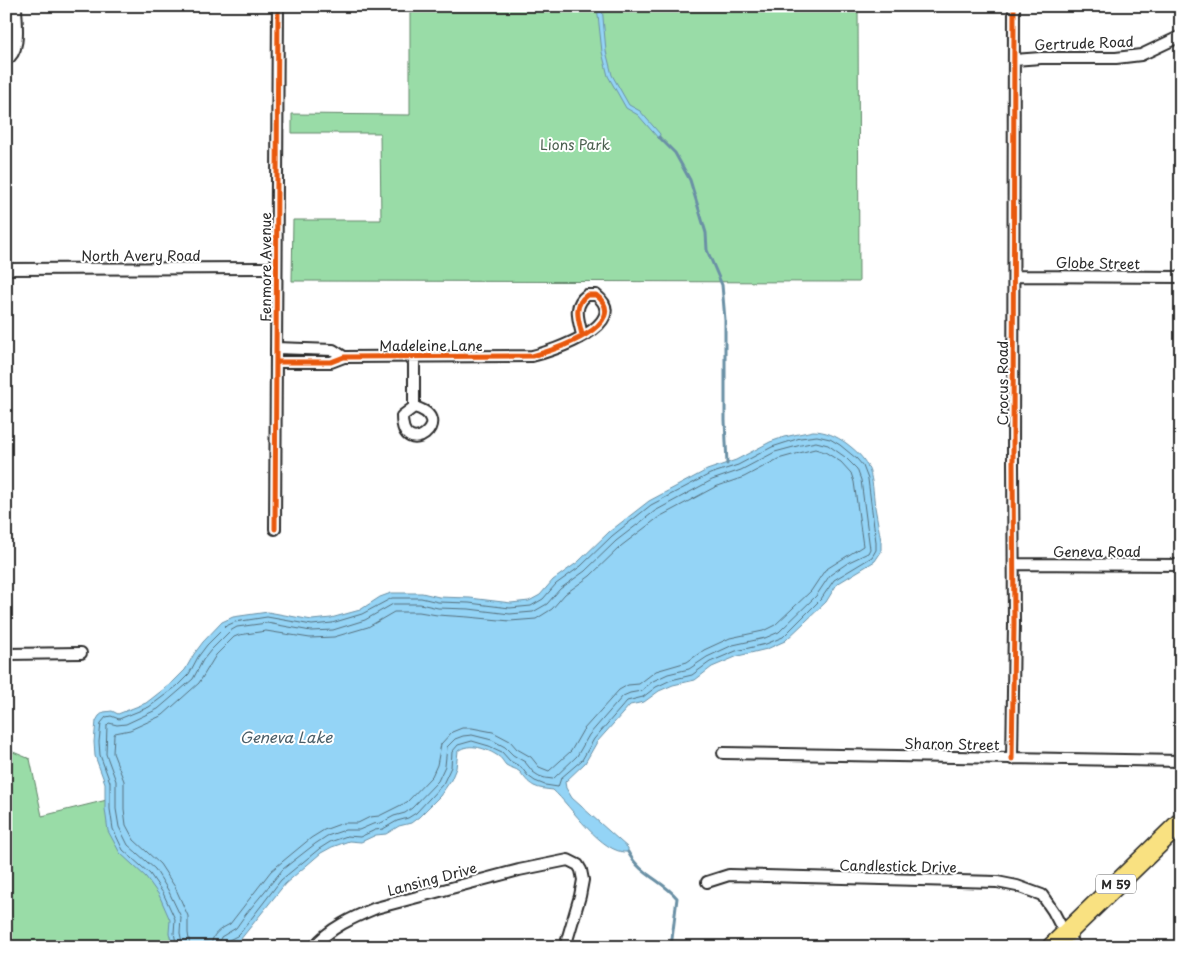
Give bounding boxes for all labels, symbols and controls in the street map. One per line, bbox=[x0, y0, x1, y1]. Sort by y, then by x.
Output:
street label: Gertrude Road bbox=[1034, 31, 1134, 55]
park label: Lions Park bbox=[540, 134, 611, 155]
street label: Fenmore Avenue bbox=[255, 212, 276, 322]
street label: North Avery Road bbox=[81, 245, 201, 266]
street label: Globe Street bbox=[1056, 252, 1141, 274]
street label: Madeleine Lane bbox=[379, 335, 483, 356]
street label: Crocus Road bbox=[992, 341, 1013, 425]
street label: Geneva Road bbox=[1053, 541, 1141, 562]
water label: Geneva Lake bbox=[240, 725, 333, 748]
street label: Sharon Street bbox=[904, 733, 1000, 755]
street label: Candlestick Drive bbox=[839, 854, 957, 878]
street label: Lansing Drive bbox=[385, 857, 479, 901]
road number: M 59 bbox=[1096, 874, 1136, 894]

